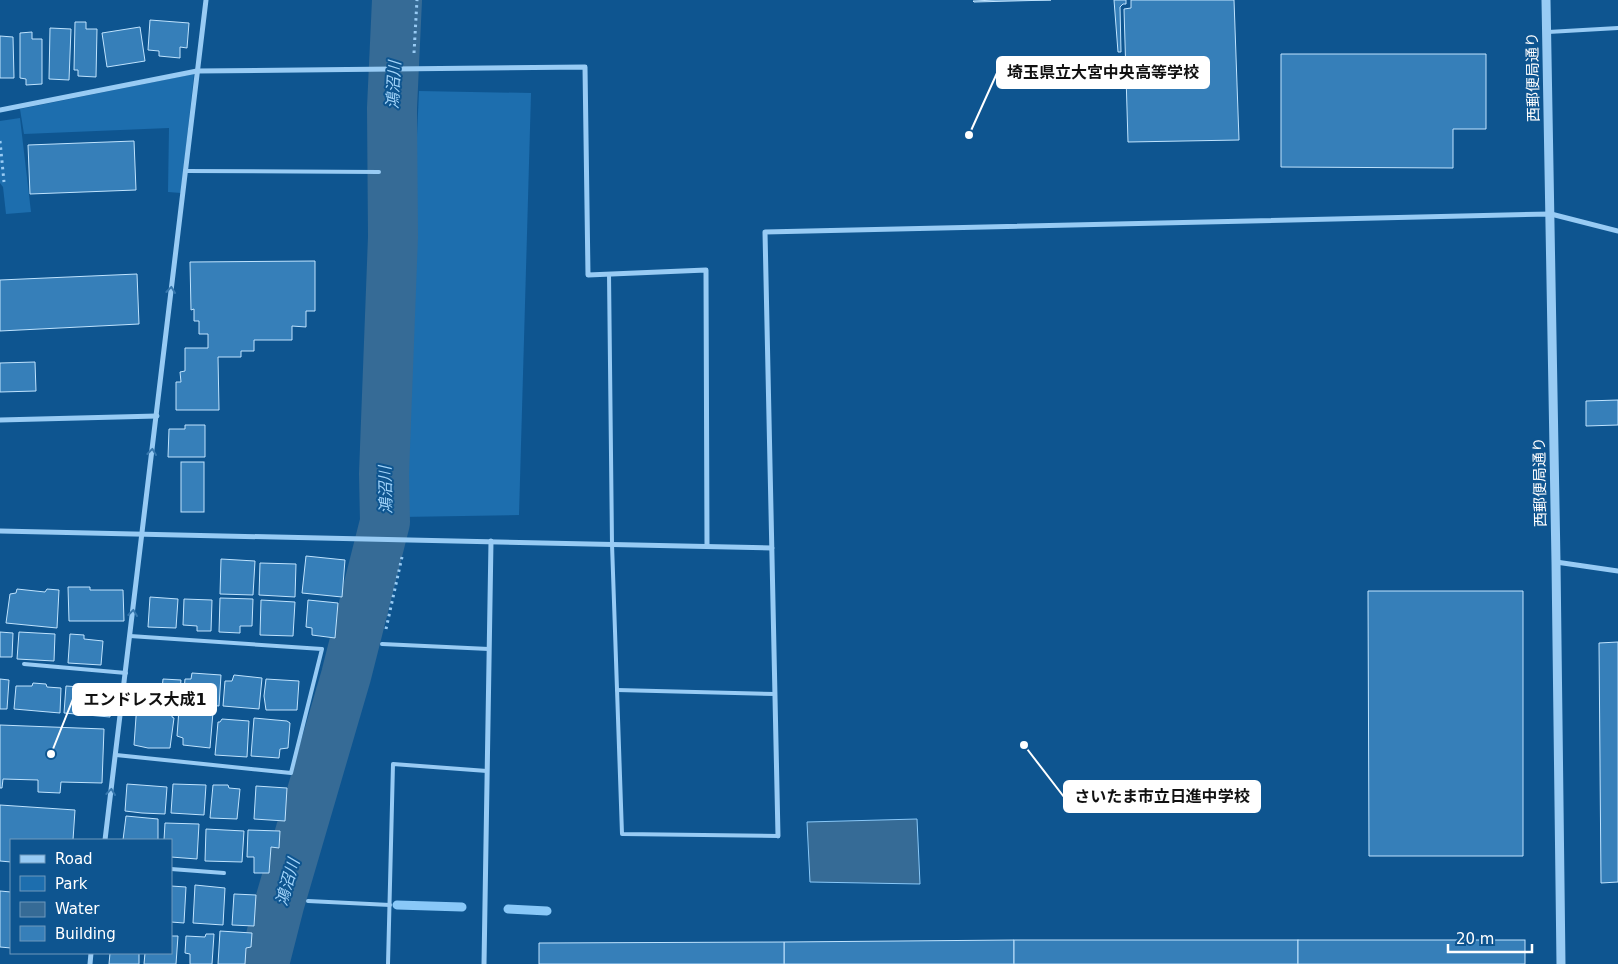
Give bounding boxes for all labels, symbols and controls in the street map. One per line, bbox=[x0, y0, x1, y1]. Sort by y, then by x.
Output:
street label: 西郵便局通り bbox=[1523, 32, 1543, 122]
callout: 埼玉県立大宮中央高等学校 bbox=[997, 57, 1209, 88]
water label: 鴻沼川 bbox=[383, 59, 404, 109]
text: 埼玉県立大宮中央高等学校 bbox=[1007, 63, 1199, 82]
one-way arrow bbox=[165, 286, 176, 294]
street label: 西郵便局通り bbox=[1530, 437, 1550, 527]
one-way arrow bbox=[146, 448, 157, 456]
water label: 鴻沼川 bbox=[376, 464, 395, 514]
one-way arrow bbox=[127, 609, 138, 617]
callout: エンドレス大成1 bbox=[73, 684, 216, 715]
text: エンドレス大成1 bbox=[83, 690, 207, 709]
callout: さいたま市立日進中学校 bbox=[1064, 781, 1260, 812]
text: さいたま市立日進中学校 bbox=[1074, 787, 1250, 806]
one-way arrow bbox=[105, 788, 116, 796]
legend bbox=[10, 839, 172, 954]
text: Road bbox=[55, 850, 93, 868]
water label: 鴻沼川 bbox=[272, 855, 304, 908]
text: Park bbox=[55, 875, 88, 893]
text: Water bbox=[55, 900, 100, 918]
scale bar bbox=[1448, 922, 1532, 954]
text: Building bbox=[55, 925, 116, 943]
text: 20 m bbox=[1456, 930, 1494, 948]

